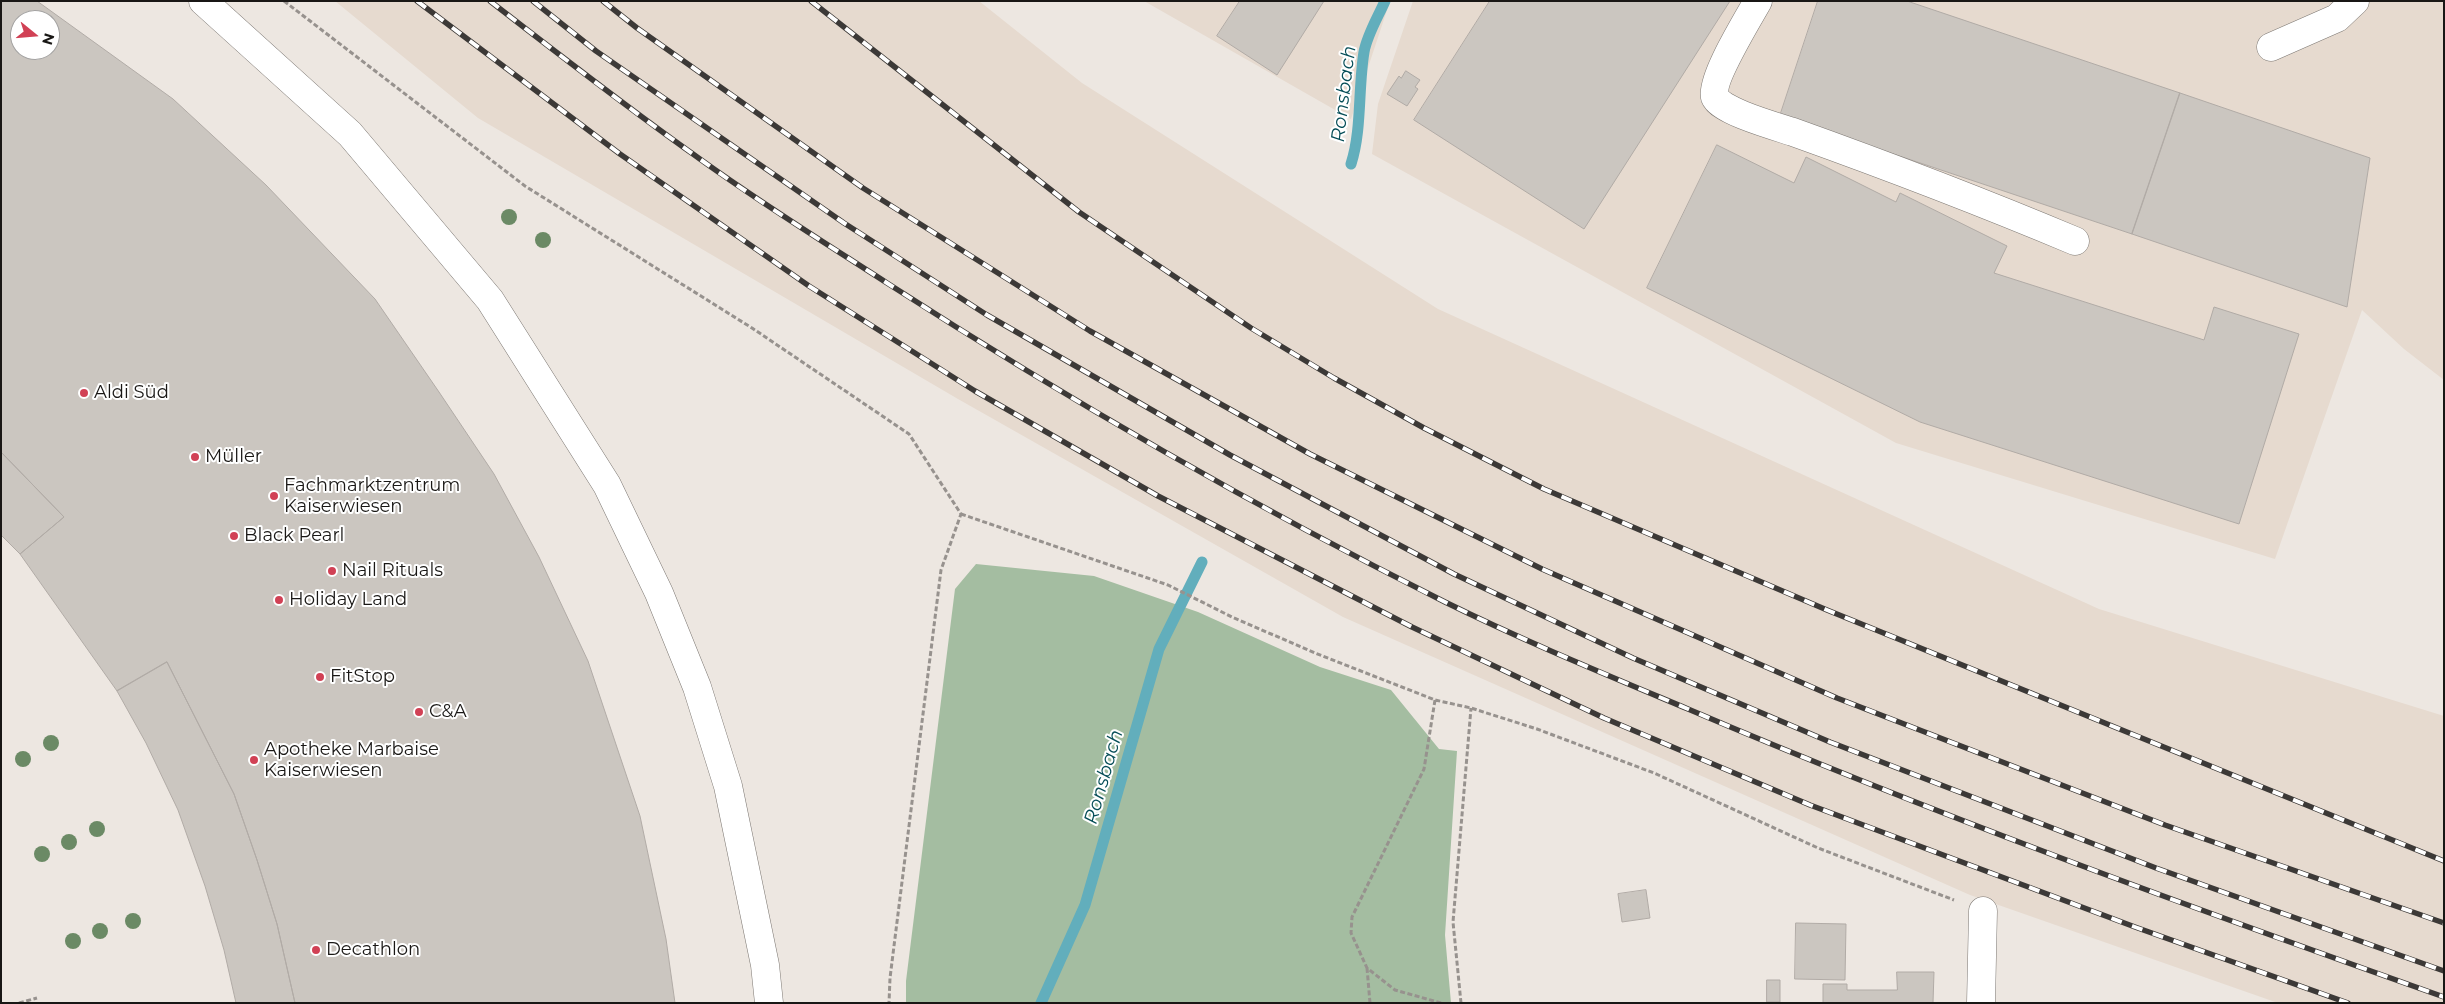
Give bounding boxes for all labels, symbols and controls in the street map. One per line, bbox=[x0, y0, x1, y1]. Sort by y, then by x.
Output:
north arrow bbox=[10, 10, 60, 60]
text: N bbox=[38, 31, 59, 47]
water label: Ronsbach bbox=[1327, 45, 1361, 143]
place label: Aldi Süd bbox=[94, 382, 169, 404]
marker: Aldi Süd bbox=[78, 387, 90, 399]
place label: Müller bbox=[205, 446, 262, 468]
marker: Müller bbox=[189, 451, 201, 463]
place label: Fachmarktzentrum Kaiserwiesen bbox=[284, 475, 460, 518]
marker: Fachmarktzentrum Kaiserwiesen bbox=[268, 490, 280, 502]
place label: Black Pearl bbox=[244, 525, 344, 547]
marker: Black Pearl bbox=[228, 530, 240, 542]
place label: Nail Rituals bbox=[342, 560, 443, 582]
marker: Nail Rituals bbox=[326, 565, 338, 577]
place label: Holiday Land bbox=[289, 589, 407, 611]
marker: Holiday Land bbox=[273, 594, 285, 606]
place label: FitStop bbox=[330, 666, 395, 688]
marker: FitStop bbox=[314, 671, 326, 683]
place label: C&A bbox=[429, 701, 467, 723]
marker: C&A bbox=[413, 706, 425, 718]
water label: Ronsbach bbox=[1080, 727, 1128, 827]
place label: Apotheke Marbaise Kaiserwiesen bbox=[264, 739, 439, 782]
marker: Apotheke Marbaise Kaiserwiesen bbox=[248, 754, 260, 766]
place label: Decathlon bbox=[326, 939, 420, 961]
marker: Decathlon bbox=[310, 944, 322, 956]

